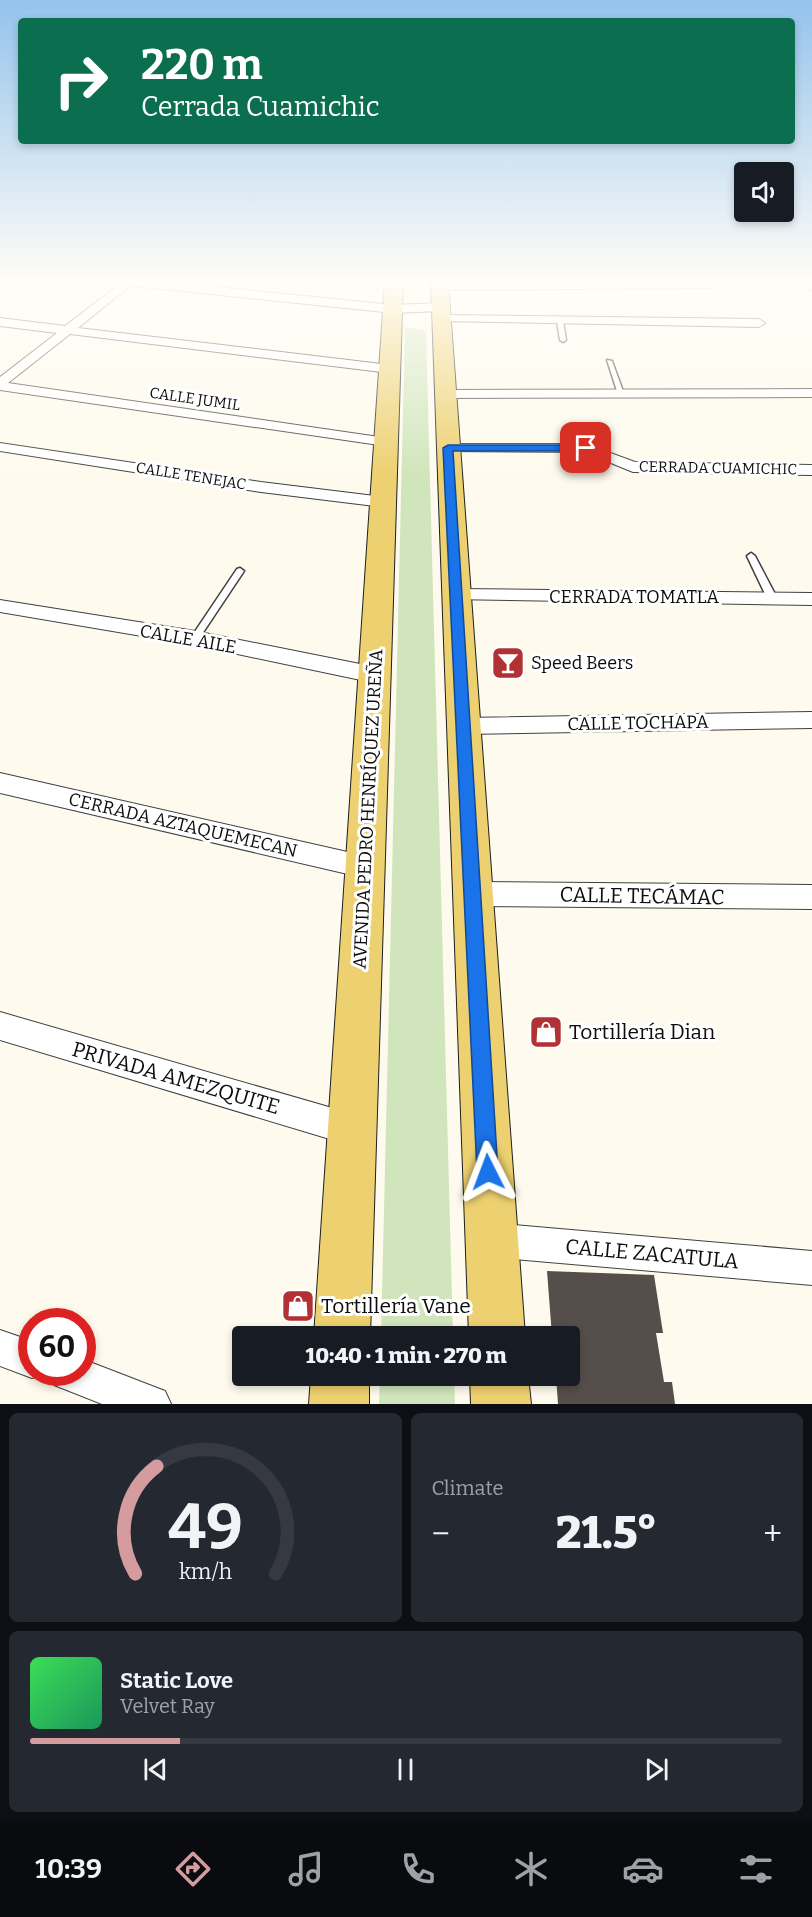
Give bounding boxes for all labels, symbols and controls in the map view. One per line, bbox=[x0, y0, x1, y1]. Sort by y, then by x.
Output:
text: 220 m bbox=[141, 40, 263, 90]
icon: right bbox=[42, 42, 120, 120]
text: Cerrada Cuamichic bbox=[141, 91, 380, 123]
map controls bbox=[734, 162, 794, 222]
button: sound bbox=[734, 162, 794, 222]
street label: CALLE JUMIL bbox=[149, 384, 241, 414]
pin bbox=[560, 422, 611, 473]
icon: arrive bbox=[569, 431, 602, 464]
street label: CALLE TENEJAC bbox=[135, 458, 247, 494]
street label: CERRADA CUAMICHIC bbox=[639, 458, 797, 478]
street label: CERRADA TOMATLA bbox=[549, 586, 719, 608]
street label: CALLE AILE bbox=[138, 620, 238, 658]
bar icon: Speed Beers bbox=[490, 645, 526, 681]
street label: AVENIDA PEDRO HENRÍQUEZ UREÑA bbox=[348, 648, 387, 969]
place label: Speed Beers bbox=[531, 652, 633, 674]
street label: CALLE TOCHAPA bbox=[567, 711, 709, 735]
street label: CERRADA AZTAQUEMECAN bbox=[66, 788, 300, 862]
street label: CALLE TECÁMAC bbox=[559, 882, 725, 910]
shop icon: Tortillería Dian bbox=[528, 1014, 564, 1050]
place label: Tortillería Dian bbox=[569, 1019, 715, 1045]
street label: PRIVADA AMEZQUITE bbox=[69, 1036, 283, 1120]
position arrow bbox=[456, 1140, 520, 1204]
street label: CALLE ZACATULA bbox=[564, 1233, 740, 1275]
shop icon: Tortillería Vane bbox=[280, 1288, 316, 1324]
place label: Tortillería Vane bbox=[321, 1293, 471, 1319]
speed limit sign: 60 bbox=[18, 1308, 96, 1386]
text: 10:40 · 1 min · 270 m bbox=[305, 1342, 507, 1369]
text: Climate bbox=[432, 1476, 503, 1500]
text: 49 bbox=[168, 1490, 243, 1565]
text: 21.5° bbox=[556, 1506, 657, 1560]
text: − bbox=[432, 1514, 450, 1554]
text: + bbox=[763, 1514, 782, 1554]
text: km/h bbox=[179, 1560, 232, 1586]
text: Static Love bbox=[120, 1667, 233, 1694]
text: Velvet Ray bbox=[120, 1694, 215, 1718]
icon: previous bbox=[139, 1753, 172, 1786]
icon: pause bbox=[389, 1753, 422, 1786]
icon: next bbox=[640, 1753, 673, 1786]
icon: directions bbox=[172, 1848, 214, 1890]
icon: music bbox=[285, 1848, 327, 1890]
icon: phone bbox=[397, 1848, 439, 1890]
icon: climate bbox=[510, 1848, 552, 1890]
icon: car bbox=[622, 1848, 664, 1890]
icon: filters bbox=[735, 1848, 777, 1890]
text: 10:39 bbox=[35, 1853, 102, 1885]

